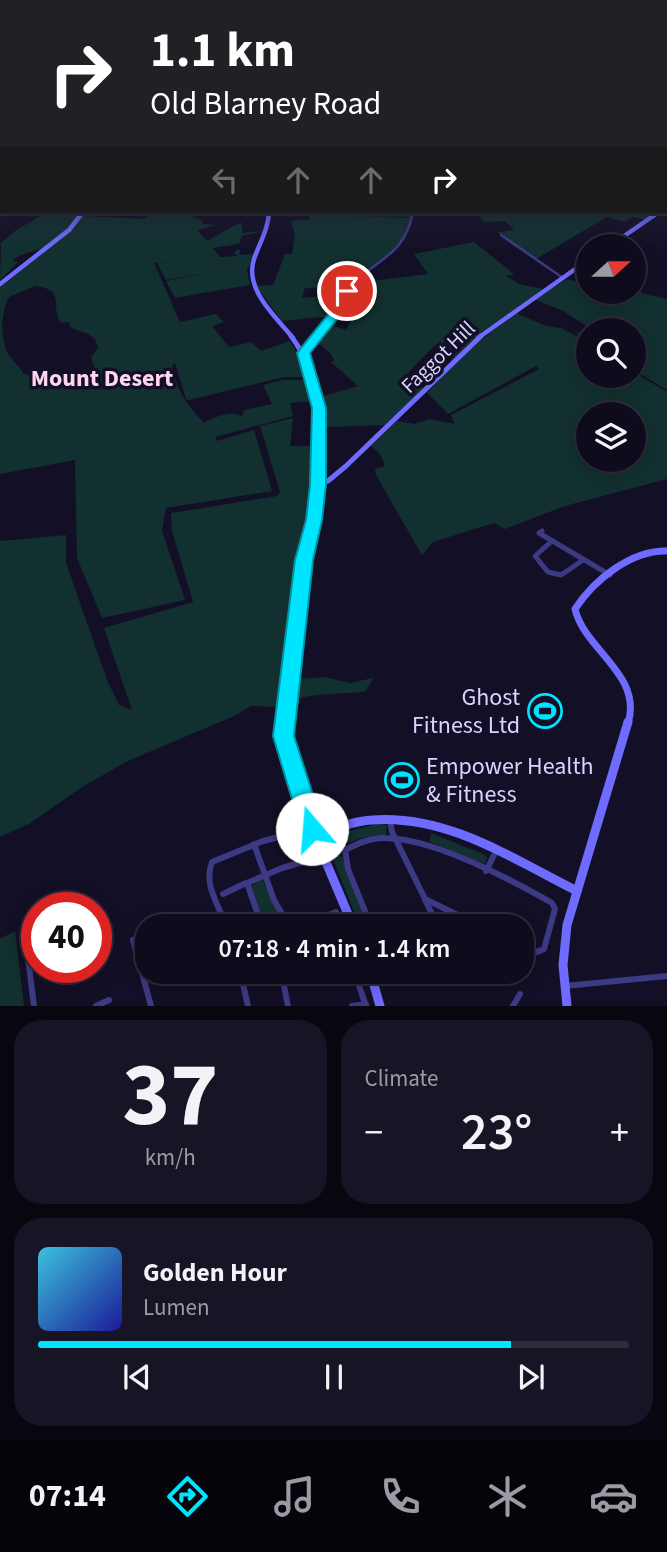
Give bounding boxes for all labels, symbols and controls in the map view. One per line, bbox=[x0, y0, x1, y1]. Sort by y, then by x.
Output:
text: 1.1 km bbox=[150, 16, 295, 86]
icon: right bbox=[35, 28, 126, 119]
text: Old Blarney Road bbox=[150, 81, 381, 127]
icon: left bbox=[206, 161, 244, 199]
icon: ahead bbox=[279, 161, 317, 199]
icon: ahead bbox=[352, 161, 390, 199]
icon: right bbox=[425, 161, 463, 199]
north arrow bbox=[576, 234, 646, 304]
map controls bbox=[576, 234, 646, 472]
pin bbox=[317, 261, 377, 321]
icon: arrive bbox=[328, 272, 366, 310]
street label: Faggot Hill bbox=[394, 314, 482, 400]
button: search bbox=[576, 318, 646, 388]
district label: Mount Desert bbox=[31, 361, 173, 396]
button: layers bbox=[576, 402, 646, 472]
place label: Ghost Fitness Ltd bbox=[412, 680, 520, 743]
sports icon: Ghost Fitness Ltd bbox=[526, 692, 564, 730]
place label: Empower Health & Fitness bbox=[426, 749, 594, 812]
sports icon: Empower Health & Fitness bbox=[383, 761, 421, 799]
position arrow bbox=[275, 792, 349, 866]
speed limit sign: 40 bbox=[21, 892, 112, 983]
text: 07:18 · 4 min · 1.4 km bbox=[219, 930, 450, 967]
text: 37 bbox=[122, 1031, 218, 1160]
text: Climate bbox=[365, 1062, 438, 1095]
text: 23° bbox=[461, 1096, 532, 1170]
text: − bbox=[365, 1106, 383, 1160]
text: + bbox=[610, 1106, 629, 1160]
text: km/h bbox=[145, 1141, 196, 1174]
text: Golden Hour bbox=[143, 1254, 287, 1291]
text: Lumen bbox=[143, 1291, 210, 1324]
icon: previous bbox=[118, 1358, 156, 1396]
icon: pause bbox=[315, 1358, 353, 1396]
icon: next bbox=[512, 1358, 550, 1396]
icon: directions bbox=[163, 1472, 212, 1521]
icon: music bbox=[270, 1472, 319, 1521]
icon: phone bbox=[376, 1472, 425, 1521]
icon: climate bbox=[483, 1472, 532, 1521]
icon: car bbox=[589, 1472, 638, 1521]
text: 07:14 bbox=[29, 1473, 106, 1519]

